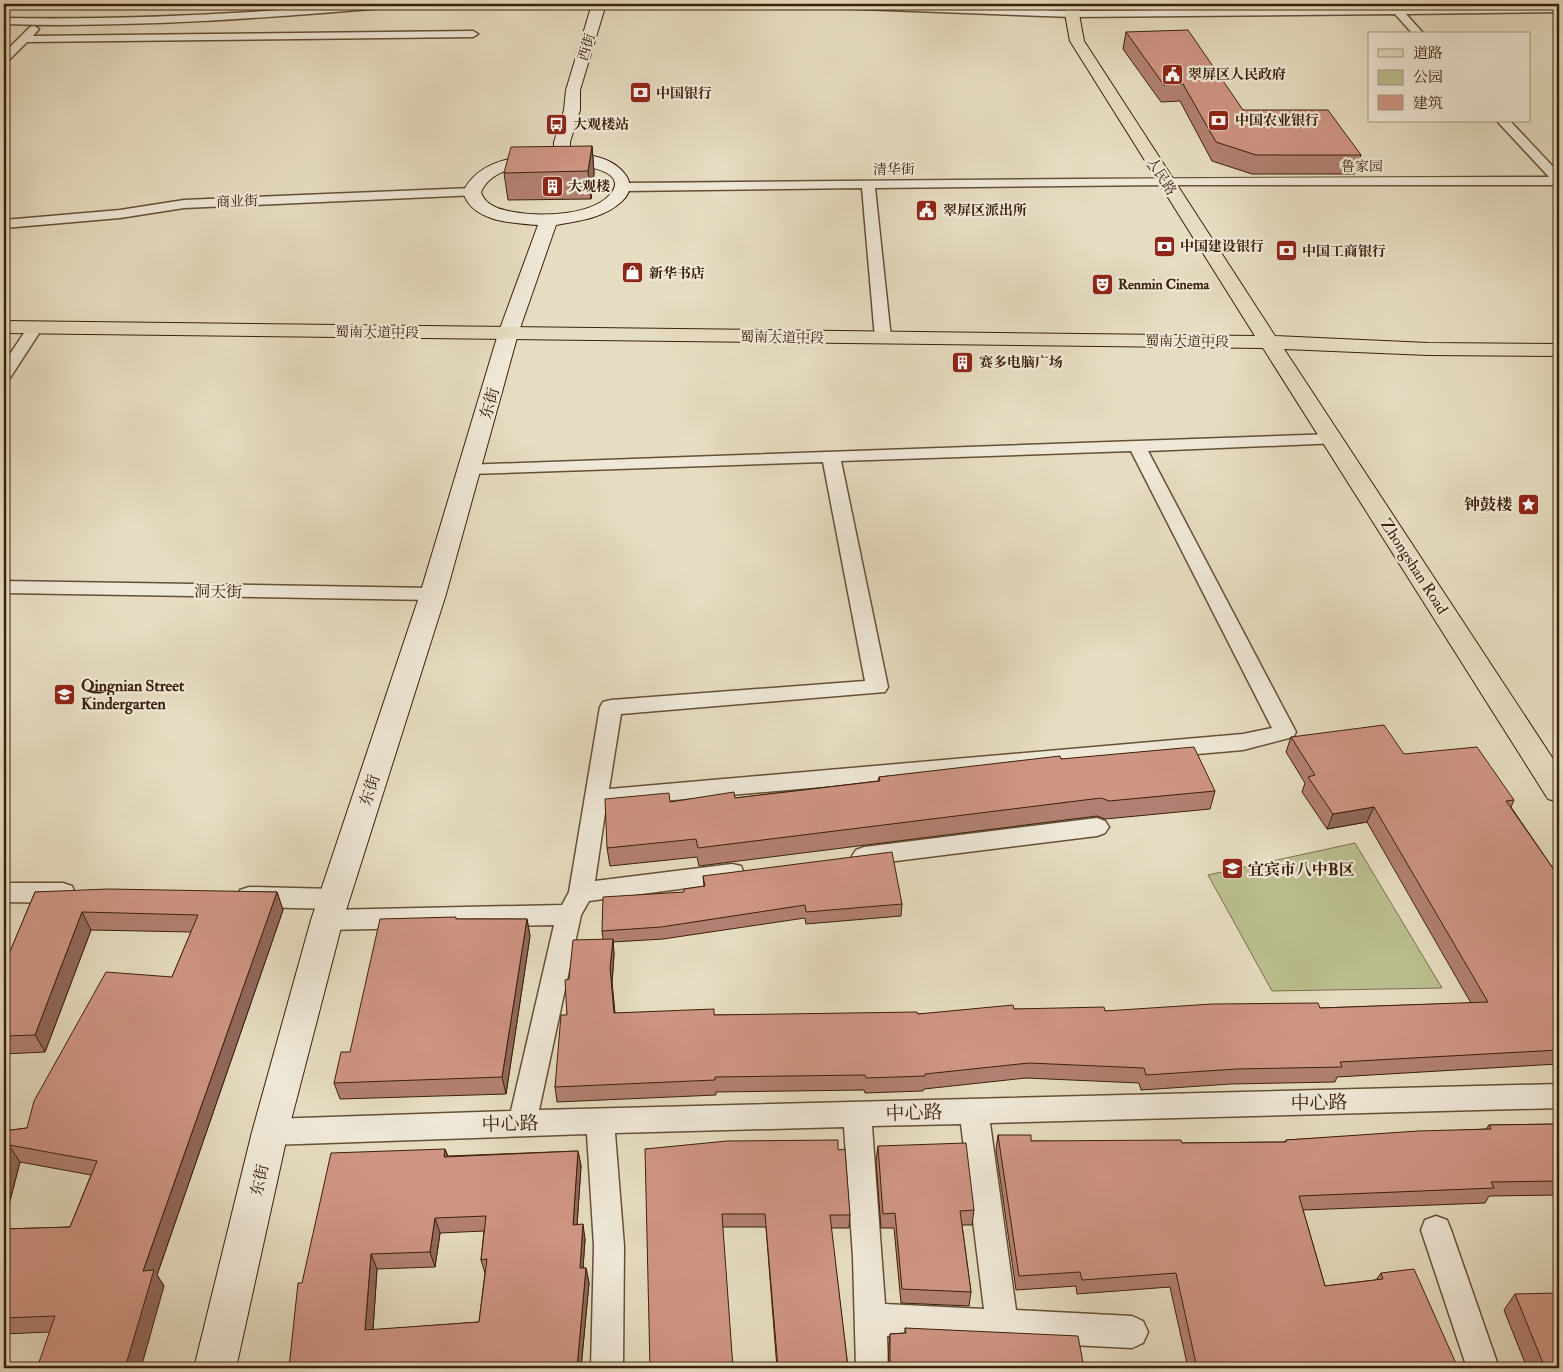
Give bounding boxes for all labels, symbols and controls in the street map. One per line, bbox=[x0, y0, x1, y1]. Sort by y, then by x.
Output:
street label: 西街 bbox=[574, 31, 599, 63]
legend bbox=[1368, 32, 1530, 122]
text: 道路 bbox=[1413, 44, 1443, 63]
public building icon: 翠屏区人民政府 bbox=[1160, 62, 1184, 86]
place label: 翠屏区人民政府 bbox=[1188, 66, 1286, 83]
text: 公园 bbox=[1413, 68, 1443, 87]
bank icon: 中国银行 bbox=[628, 81, 652, 105]
place label: 中国银行 bbox=[656, 85, 712, 102]
text: 建筑 bbox=[1413, 94, 1443, 113]
bank icon: 中国农业银行 bbox=[1207, 108, 1231, 132]
bus stop icon: 大观楼站 bbox=[545, 112, 569, 136]
place label: 中国农业银行 bbox=[1235, 112, 1319, 129]
place label: 大观楼站 bbox=[573, 116, 629, 133]
street label: 人民路 bbox=[1143, 154, 1180, 199]
street label: 鲁家园 bbox=[1341, 158, 1383, 175]
street label: 清华街 bbox=[873, 161, 915, 178]
building icon: 大观楼 bbox=[540, 174, 564, 198]
place label: 大观楼 bbox=[568, 178, 610, 195]
street label: 商业街 bbox=[216, 192, 258, 211]
public building icon: 翠屏区派出所 bbox=[915, 198, 939, 222]
place label: 翠屏区派出所 bbox=[943, 202, 1027, 219]
bank icon: 中国建设银行 bbox=[1152, 234, 1176, 258]
place label: 中国建设银行 bbox=[1180, 238, 1264, 255]
bank icon: 中国工商银行 bbox=[1274, 239, 1298, 263]
place label: 中国工商银行 bbox=[1302, 243, 1386, 260]
shop icon: 新华书店 bbox=[621, 261, 645, 285]
place label: 新华书店 bbox=[649, 265, 705, 282]
theatre icon: Renmin Cinema bbox=[1090, 272, 1114, 296]
place label: Renmin Cinema bbox=[1118, 276, 1211, 293]
street label: 蜀南大道中段 bbox=[335, 323, 419, 342]
street label: 蜀南大道中段 bbox=[740, 328, 824, 347]
street label: 蜀南大道中段 bbox=[1145, 332, 1229, 351]
building icon: 赛多电脑广场 bbox=[951, 350, 975, 374]
place label: 赛多电脑广场 bbox=[979, 354, 1063, 371]
street label: 东街 bbox=[476, 385, 504, 421]
place icon: 钟鼓楼 bbox=[1516, 492, 1540, 516]
place label: 钟鼓楼 bbox=[1464, 495, 1512, 515]
street label: Zhongshan Road bbox=[1376, 515, 1452, 618]
street label: 洞天街 bbox=[194, 582, 242, 602]
place label: Qingnian Street Kindergarten bbox=[81, 676, 185, 715]
school or university icon: Qingnian Street Kindergarten bbox=[53, 682, 77, 706]
street label: 东街 bbox=[355, 772, 384, 809]
school or university icon: 宜宾市八中B区 bbox=[1220, 857, 1244, 881]
place label: 宜宾市八中B区 bbox=[1248, 860, 1355, 880]
street label: 中心路 bbox=[1290, 1091, 1348, 1115]
street label: 中心路 bbox=[885, 1100, 943, 1126]
street label: 中心路 bbox=[481, 1111, 539, 1137]
street label: 东街 bbox=[247, 1162, 273, 1198]

